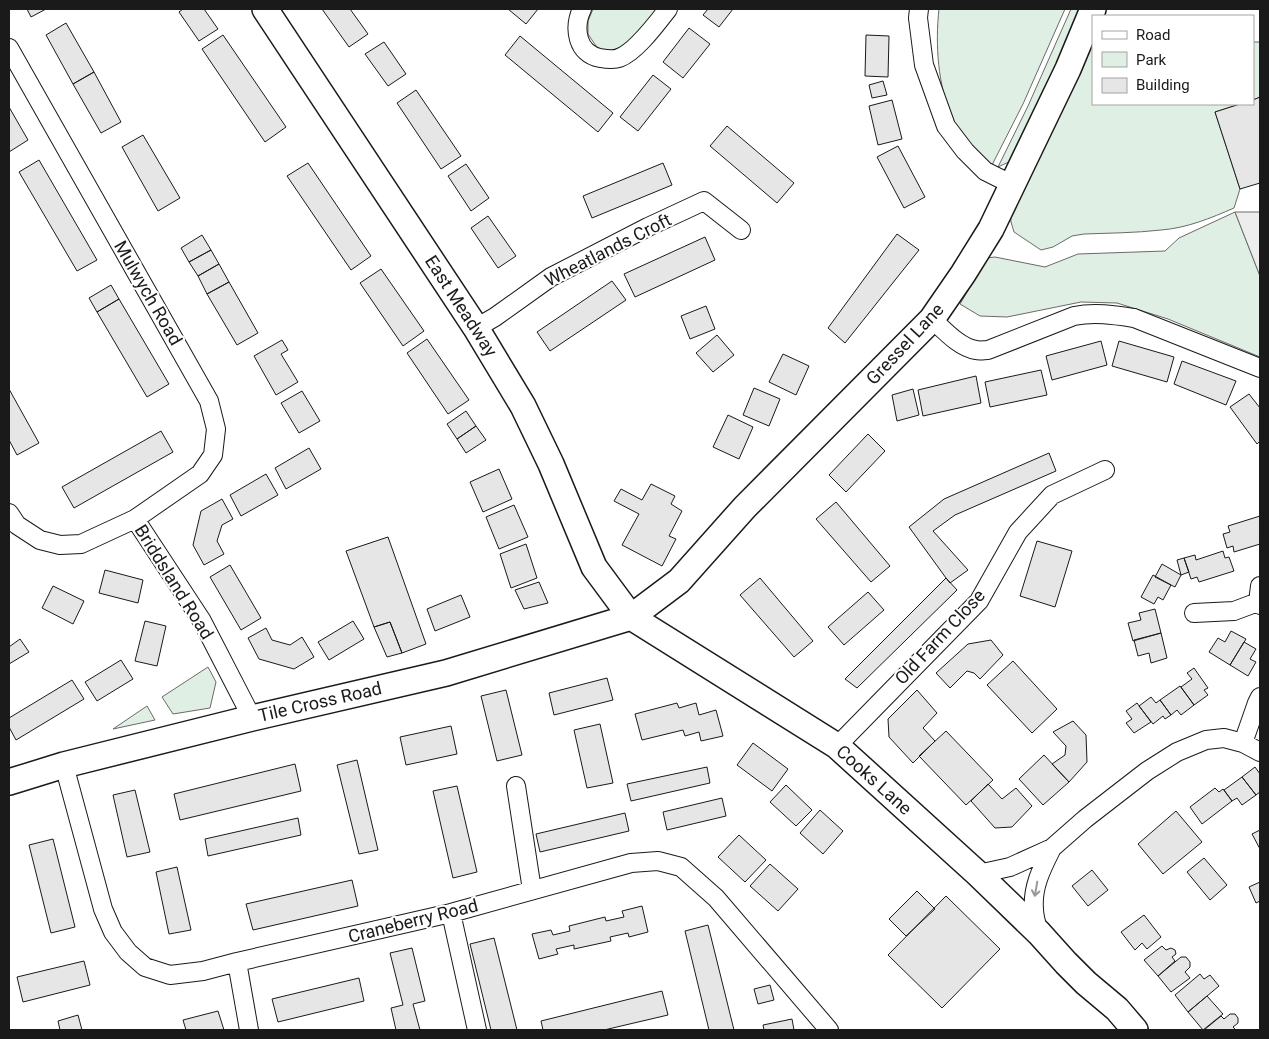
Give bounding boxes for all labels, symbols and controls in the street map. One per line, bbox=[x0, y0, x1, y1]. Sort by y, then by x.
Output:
legend bbox=[1092, 15, 1254, 105]
text: Road bbox=[1136, 26, 1170, 44]
text: Park bbox=[1136, 51, 1167, 69]
text: Building bbox=[1136, 76, 1190, 94]
street label: Wheatlands Croft bbox=[541, 209, 675, 291]
street label: Mulwych Road bbox=[110, 237, 187, 349]
street label: East Meadway bbox=[421, 251, 502, 361]
street label: Gressel Lane bbox=[862, 299, 948, 389]
street label: Briddsland Road bbox=[131, 520, 218, 643]
street label: Old Farm Close bbox=[890, 585, 989, 689]
street label: Tile Cross Road bbox=[256, 677, 384, 726]
street label: Cooks Lane bbox=[832, 740, 916, 819]
one-way arrow bbox=[1030, 881, 1040, 897]
street label: Craneberry Road bbox=[346, 894, 480, 947]

